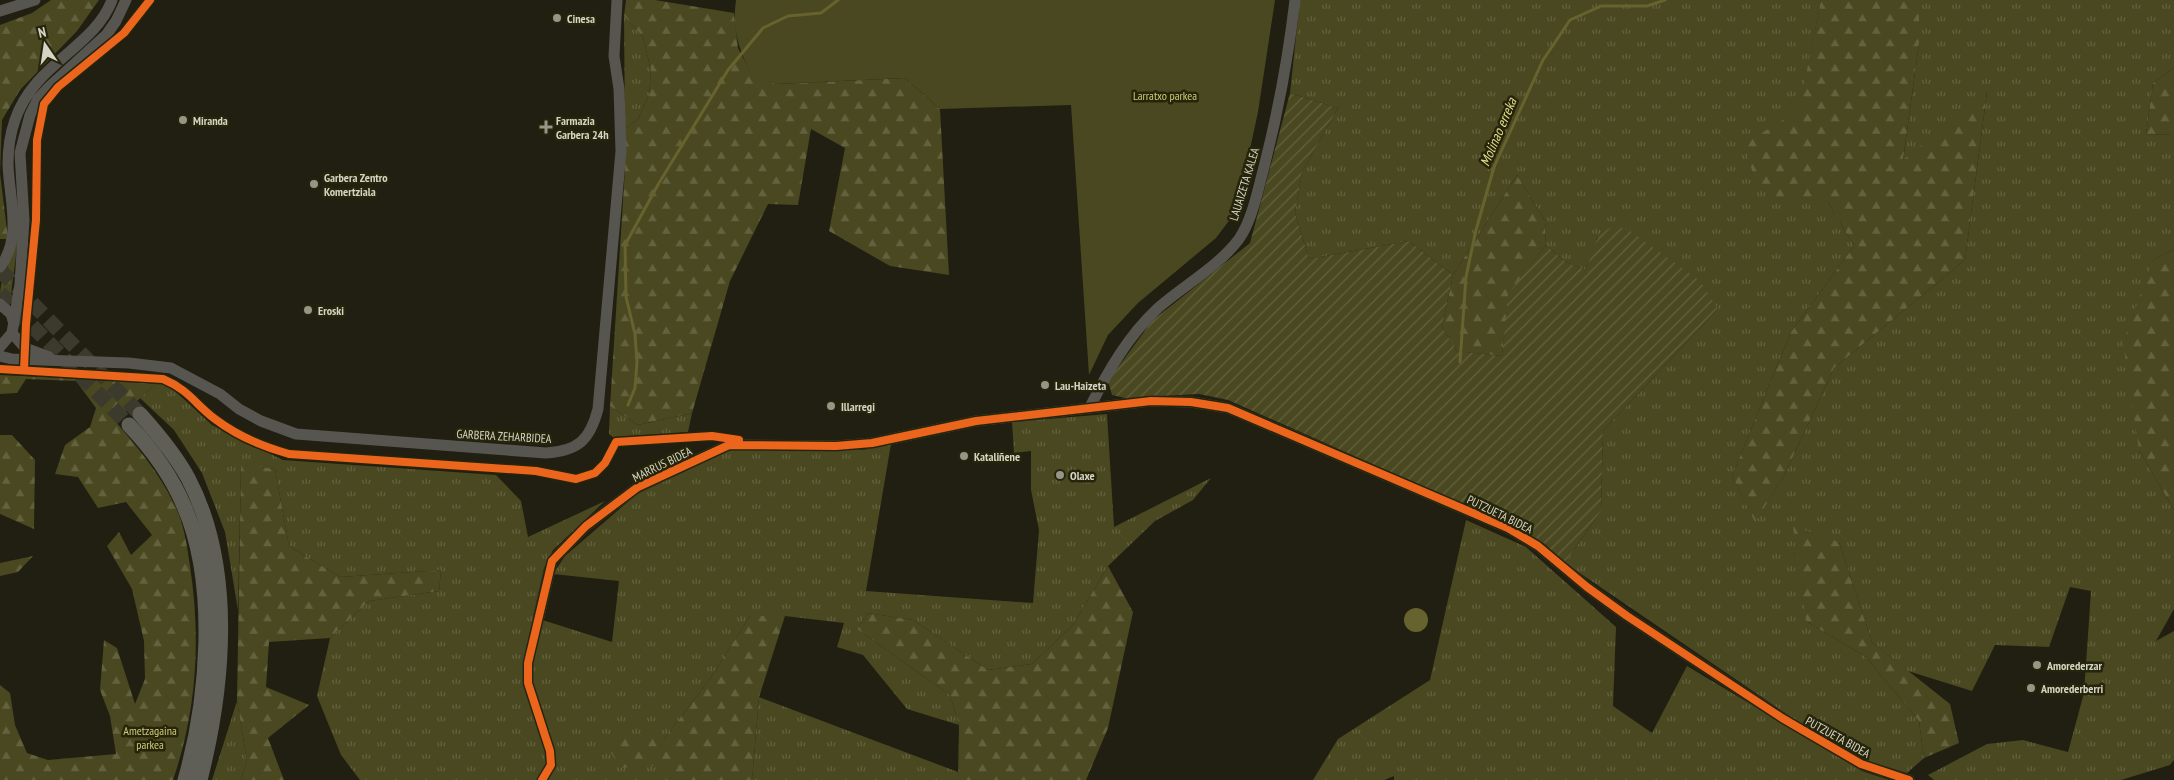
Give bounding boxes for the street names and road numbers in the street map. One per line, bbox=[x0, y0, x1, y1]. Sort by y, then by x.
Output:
street label: LAUAIZETA KALEA bbox=[1226, 145, 1262, 222]
street label: GARBERA ZEHARBIDEA bbox=[456, 426, 552, 446]
street label: MARRUS BIDEA bbox=[630, 443, 694, 485]
street label: PUTZUETA BIDEA bbox=[1465, 492, 1536, 537]
street label: PUTZUETA BIDEA bbox=[1803, 713, 1873, 761]

